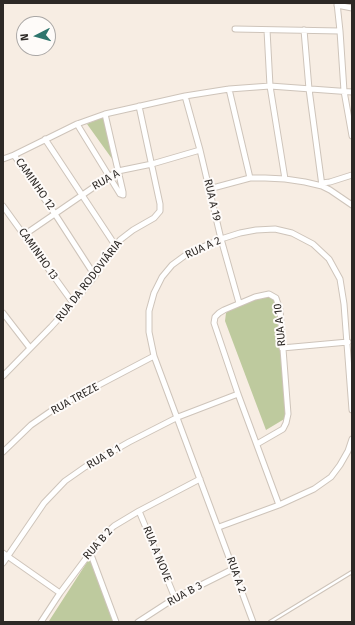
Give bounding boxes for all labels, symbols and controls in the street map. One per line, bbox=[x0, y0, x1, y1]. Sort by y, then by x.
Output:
north arrow bbox=[16, 16, 56, 56]
text: N bbox=[18, 33, 31, 42]
street label: CAMINHO 12 bbox=[12, 156, 58, 212]
street label: RUA A bbox=[90, 167, 122, 193]
street label: RUA A 19 bbox=[201, 178, 223, 222]
street label: CAMINHO 13 bbox=[15, 226, 61, 282]
street label: RUA A 2 bbox=[183, 234, 223, 262]
street label: RUA DA RODOVIÁRIA bbox=[53, 238, 125, 324]
street label: RUA A 10 bbox=[271, 303, 289, 347]
street label: RUA TREZE bbox=[49, 380, 101, 418]
street label: RUA B 1 bbox=[85, 442, 123, 472]
street label: RUA A NOVE bbox=[140, 524, 174, 584]
street label: RUA B 2 bbox=[81, 525, 115, 563]
street label: RUA A 2 bbox=[223, 555, 249, 595]
street label: RUA B 3 bbox=[165, 579, 205, 609]

